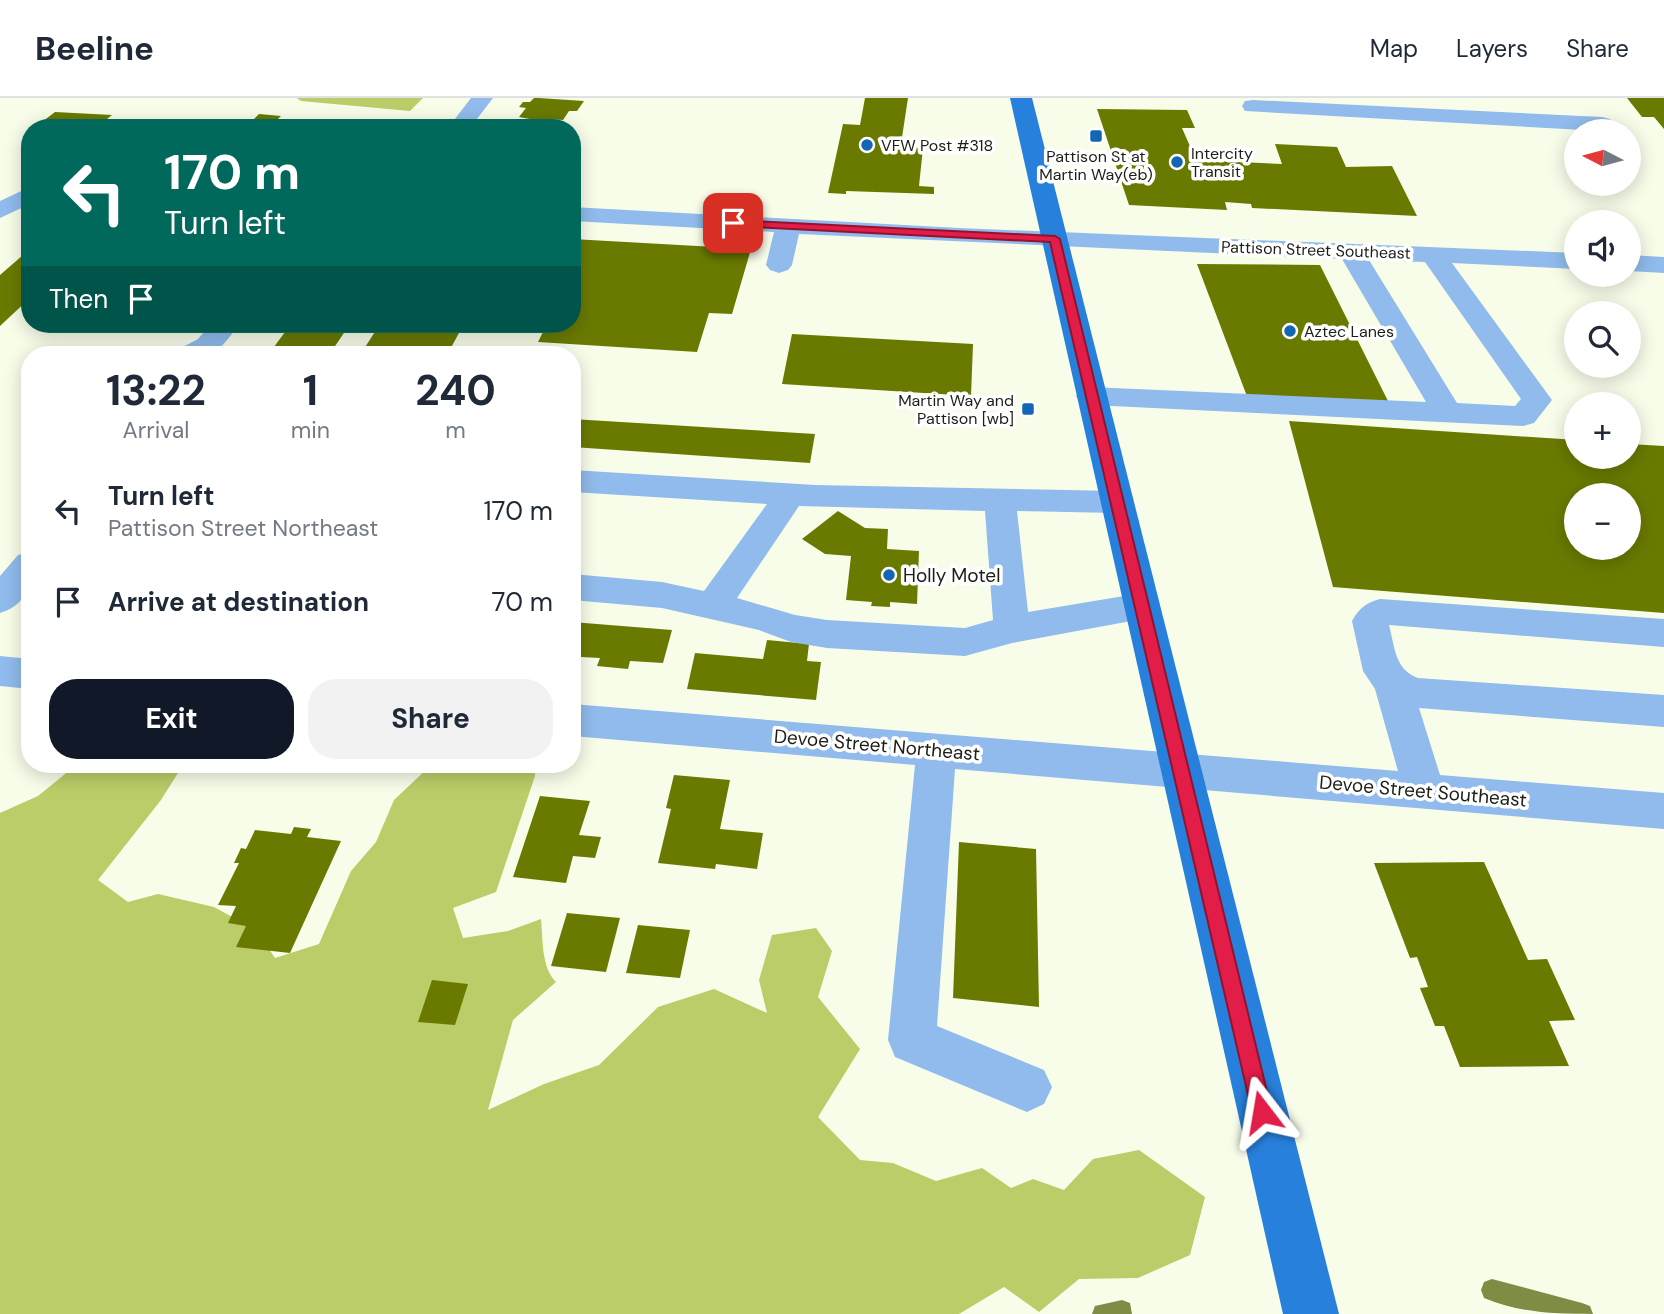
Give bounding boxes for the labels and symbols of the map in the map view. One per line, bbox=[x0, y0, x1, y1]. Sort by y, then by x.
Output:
north arrow bbox=[1564, 119, 1642, 196]
marker: Pattison St at Martin Way(eb) bbox=[1088, 128, 1104, 144]
place label: VFW Post #318 bbox=[881, 135, 993, 156]
marker: VFW Post #318 bbox=[859, 137, 875, 153]
place label: Intercity Transit bbox=[1191, 143, 1253, 182]
place label: Pattison St at Martin Way(eb) bbox=[1039, 146, 1153, 185]
marker: Intercity Transit bbox=[1169, 154, 1185, 170]
pin bbox=[703, 193, 763, 253]
street label: Pattison Street Southeast bbox=[1221, 236, 1411, 264]
place label: Aztec Lanes bbox=[1304, 321, 1394, 342]
marker: Aztec Lanes bbox=[1282, 323, 1298, 339]
place label: Martin Way and Pattison [wb] bbox=[898, 390, 1014, 429]
marker: Martin Way and Pattison [wb] bbox=[1020, 401, 1036, 417]
place label: Holly Motel bbox=[903, 563, 1000, 588]
marker: Holly Motel bbox=[881, 567, 897, 583]
street label: Devoe Street Northeast bbox=[773, 724, 981, 766]
street label: Devoe Street Southeast bbox=[1318, 769, 1528, 813]
position arrow bbox=[1225, 1075, 1299, 1149]

